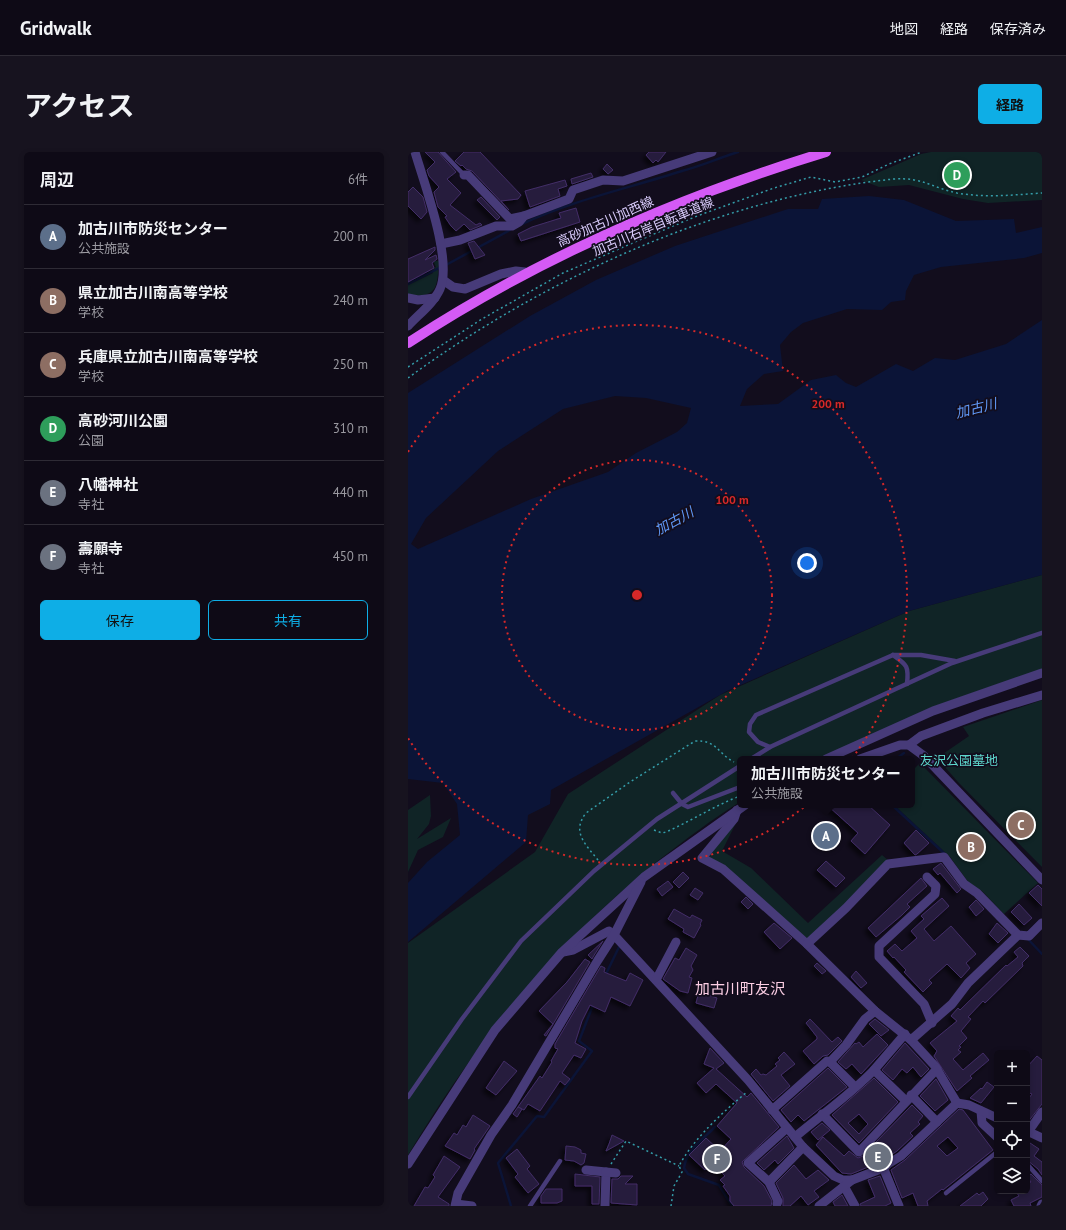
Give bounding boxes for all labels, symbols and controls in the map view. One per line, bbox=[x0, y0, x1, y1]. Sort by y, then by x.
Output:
text: Gridwalk bbox=[20, 16, 92, 40]
text: 地図 bbox=[890, 20, 918, 38]
text: 経路 bbox=[940, 20, 968, 38]
text: 保存済み bbox=[990, 20, 1046, 38]
button: 経路 bbox=[978, 84, 1042, 124]
text: アクセス bbox=[24, 87, 135, 124]
pin: D bbox=[944, 160, 970, 190]
text: 周辺 bbox=[40, 169, 74, 191]
text: 6件 bbox=[348, 171, 368, 188]
street label: 高砂加古川加西線 bbox=[554, 193, 656, 250]
street label: 加古川右岸自転車道線 bbox=[590, 193, 716, 260]
text: 加古川市防災センター bbox=[78, 219, 228, 238]
text: A bbox=[49, 228, 57, 245]
text: 200 m bbox=[333, 228, 368, 245]
text: 公共施設 bbox=[78, 240, 130, 257]
text: 県立加古川南高等学校 bbox=[78, 283, 228, 302]
text: B bbox=[49, 292, 57, 309]
text: 240 m bbox=[333, 292, 368, 309]
text: 学校 bbox=[78, 304, 104, 321]
text: 兵庫県立加古川南高等学校 bbox=[78, 347, 258, 366]
text: C bbox=[49, 356, 57, 373]
text: 250 m bbox=[333, 356, 368, 373]
text: 学校 bbox=[78, 368, 104, 385]
water label: 加古川 bbox=[953, 394, 1000, 422]
text: 200 m bbox=[811, 396, 845, 411]
text: 高砂河川公園 bbox=[78, 411, 168, 430]
text: D bbox=[49, 420, 57, 437]
text: 310 m bbox=[333, 420, 368, 437]
text: 公園 bbox=[78, 432, 104, 449]
text: 八幡神社 bbox=[78, 475, 138, 494]
text: E bbox=[50, 484, 56, 501]
text: 440 m bbox=[333, 484, 368, 501]
text: 100 m bbox=[715, 492, 749, 507]
text: 寺社 bbox=[78, 496, 104, 513]
water label: 加古川 bbox=[651, 502, 698, 539]
text: 壽願寺 bbox=[78, 539, 123, 558]
text: F bbox=[50, 548, 56, 565]
text: 450 m bbox=[333, 548, 368, 565]
your location bbox=[797, 553, 817, 573]
text: 寺社 bbox=[78, 560, 104, 577]
centre of rings bbox=[630, 588, 644, 602]
button: 保存 bbox=[40, 600, 200, 640]
button: 共有 bbox=[208, 600, 368, 640]
park label: 友沢公園墓地 bbox=[920, 752, 998, 769]
popup bbox=[737, 756, 915, 808]
text: 加古川市防災センター bbox=[751, 764, 901, 783]
text: 公共施設 bbox=[751, 785, 803, 802]
pin: C bbox=[1008, 810, 1034, 840]
pin: A bbox=[813, 821, 839, 851]
pin: B bbox=[958, 832, 984, 862]
district label: 加古川町友沢 bbox=[695, 979, 785, 998]
map controls bbox=[994, 1050, 1030, 1194]
button: + bbox=[994, 1050, 1030, 1086]
button: − bbox=[994, 1086, 1030, 1122]
button: locate bbox=[994, 1122, 1030, 1158]
pin: E bbox=[865, 1142, 891, 1172]
pin: F bbox=[704, 1144, 730, 1174]
button: layers bbox=[994, 1158, 1030, 1194]

